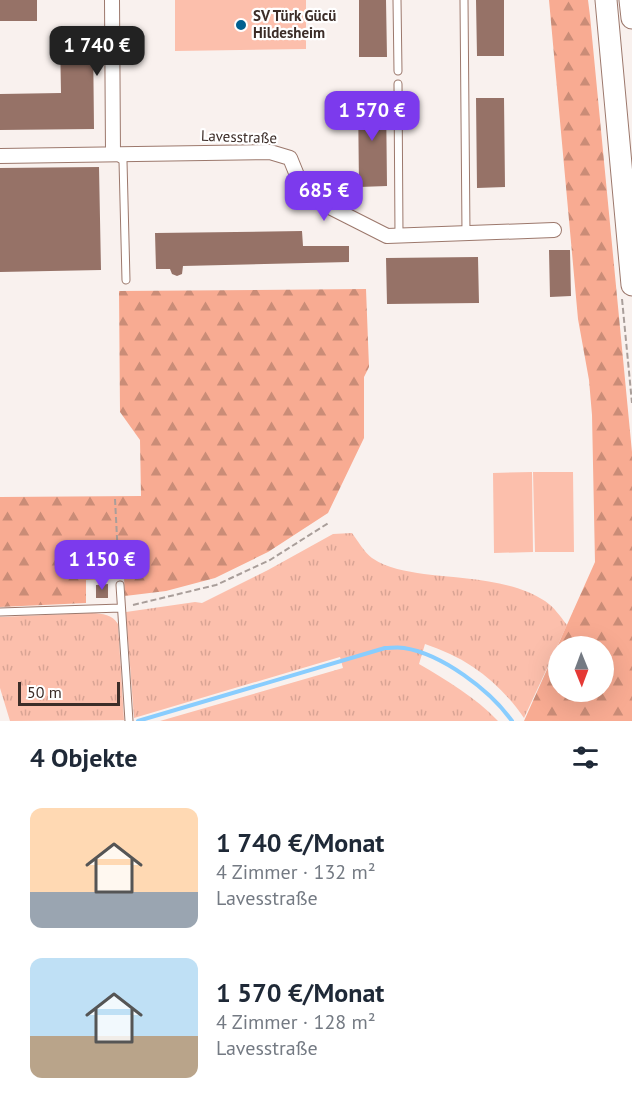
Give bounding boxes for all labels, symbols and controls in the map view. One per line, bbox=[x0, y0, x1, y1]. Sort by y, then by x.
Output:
place label: SV Türk Gücü Hildesheim bbox=[253, 6, 336, 42]
marker: SV Türk Gücü Hildesheim bbox=[234, 18, 248, 32]
pin: 1 740 € bbox=[42, 26, 152, 77]
text: 1 740 € bbox=[64, 32, 130, 58]
pin: 1 570 € bbox=[317, 91, 427, 142]
text: 1 570 € bbox=[339, 97, 405, 123]
street label: Lavesstraße bbox=[201, 126, 277, 147]
pin: 685 € bbox=[282, 171, 366, 222]
text: 685 € bbox=[299, 177, 349, 203]
pin: 1 150 € bbox=[47, 540, 157, 591]
text: 1 150 € bbox=[69, 546, 135, 572]
north arrow bbox=[548, 636, 614, 702]
map controls bbox=[548, 636, 614, 702]
scale bar bbox=[18, 679, 120, 706]
text: 50 m bbox=[27, 682, 62, 702]
text: 4 Objekte bbox=[30, 741, 137, 774]
icon: filters bbox=[569, 741, 602, 774]
text: 1 740 €/Monat bbox=[216, 826, 384, 859]
icon: home bbox=[78, 832, 150, 904]
text: 4 Zimmer · 132 m² bbox=[216, 859, 376, 885]
text: Lavesstraße bbox=[216, 885, 318, 911]
text: 1 570 €/Monat bbox=[216, 976, 384, 1009]
icon: home bbox=[78, 982, 150, 1054]
text: 4 Zimmer · 128 m² bbox=[216, 1009, 376, 1035]
text: Lavesstraße bbox=[216, 1035, 318, 1061]

